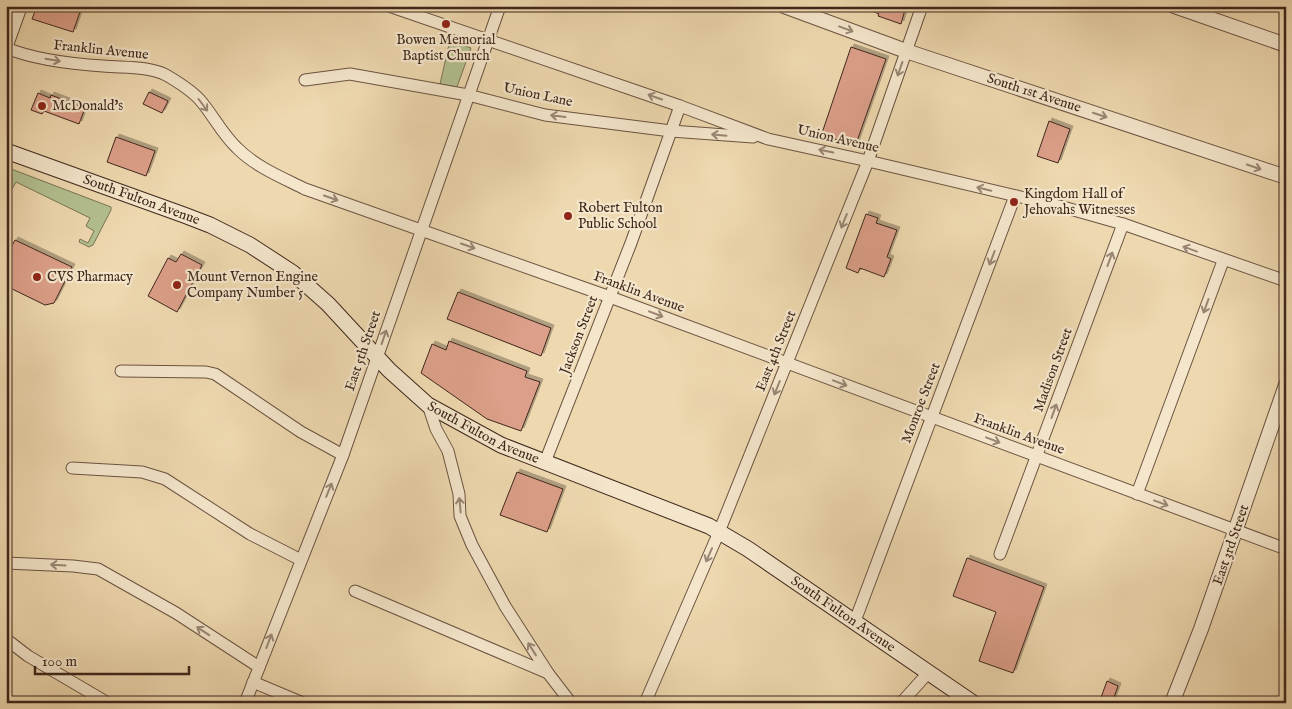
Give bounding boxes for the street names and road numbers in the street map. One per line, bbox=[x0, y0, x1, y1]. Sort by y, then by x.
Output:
street label: Franklin Avenue bbox=[52, 36, 150, 64]
street label: South 1st Avenue bbox=[985, 69, 1084, 117]
street label: Union Lane bbox=[502, 79, 575, 111]
street label: Union Avenue bbox=[795, 121, 881, 157]
street label: South Fulton Avenue bbox=[81, 170, 203, 229]
street label: Franklin Avenue bbox=[591, 267, 688, 317]
street label: Jackson Street bbox=[555, 293, 602, 379]
street label: East 5th Street bbox=[341, 308, 385, 394]
street label: East 4th Street bbox=[752, 308, 800, 394]
street label: Madison Street bbox=[1029, 325, 1077, 414]
street label: Monroe Street bbox=[897, 360, 945, 446]
street label: South Fulton Avenue bbox=[424, 397, 542, 468]
street label: Franklin Avenue bbox=[971, 409, 1068, 459]
street label: East 3rd Street bbox=[1209, 502, 1253, 588]
street label: South Fulton Avenue bbox=[787, 572, 899, 656]

